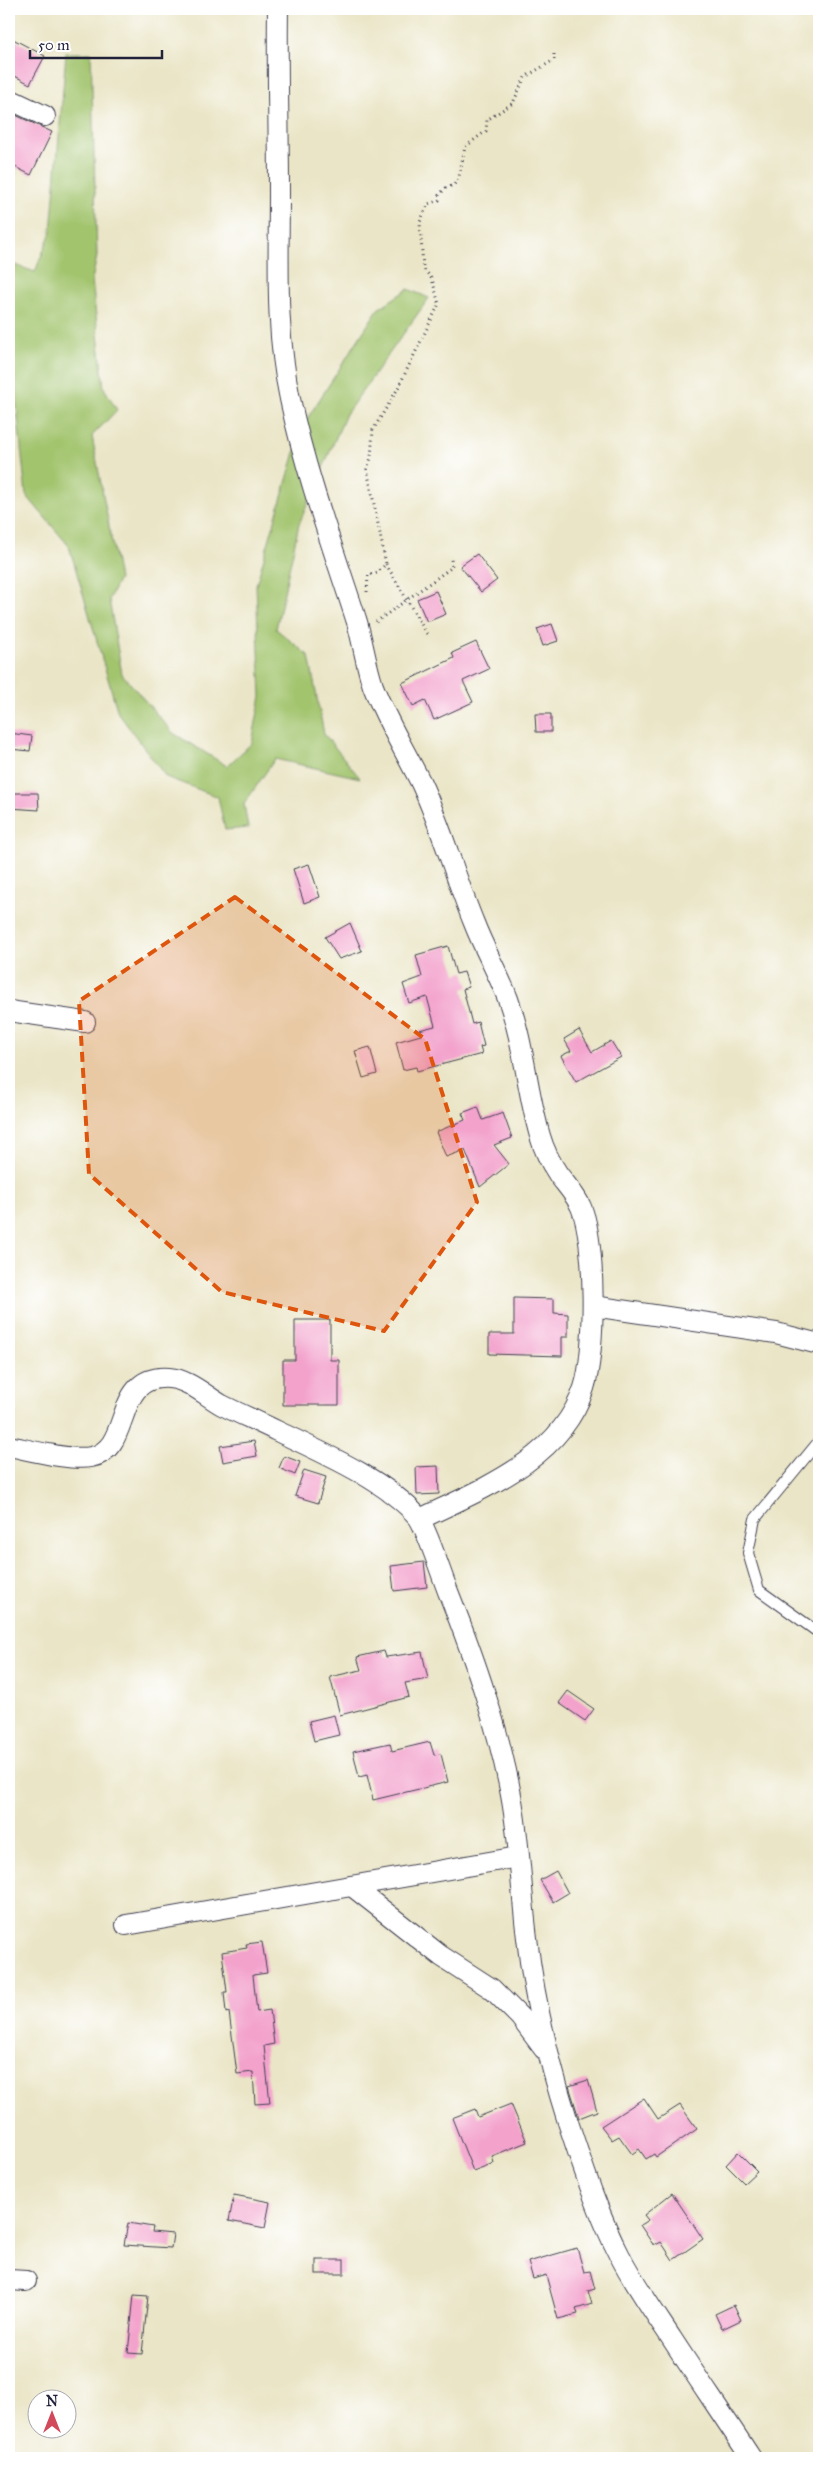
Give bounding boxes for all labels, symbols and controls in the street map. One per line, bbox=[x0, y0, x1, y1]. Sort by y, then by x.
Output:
scale bar bbox=[30, 28, 162, 60]
text: 50 m bbox=[38, 36, 70, 54]
north arrow bbox=[28, 2390, 78, 2440]
text: N bbox=[46, 2393, 58, 2410]

